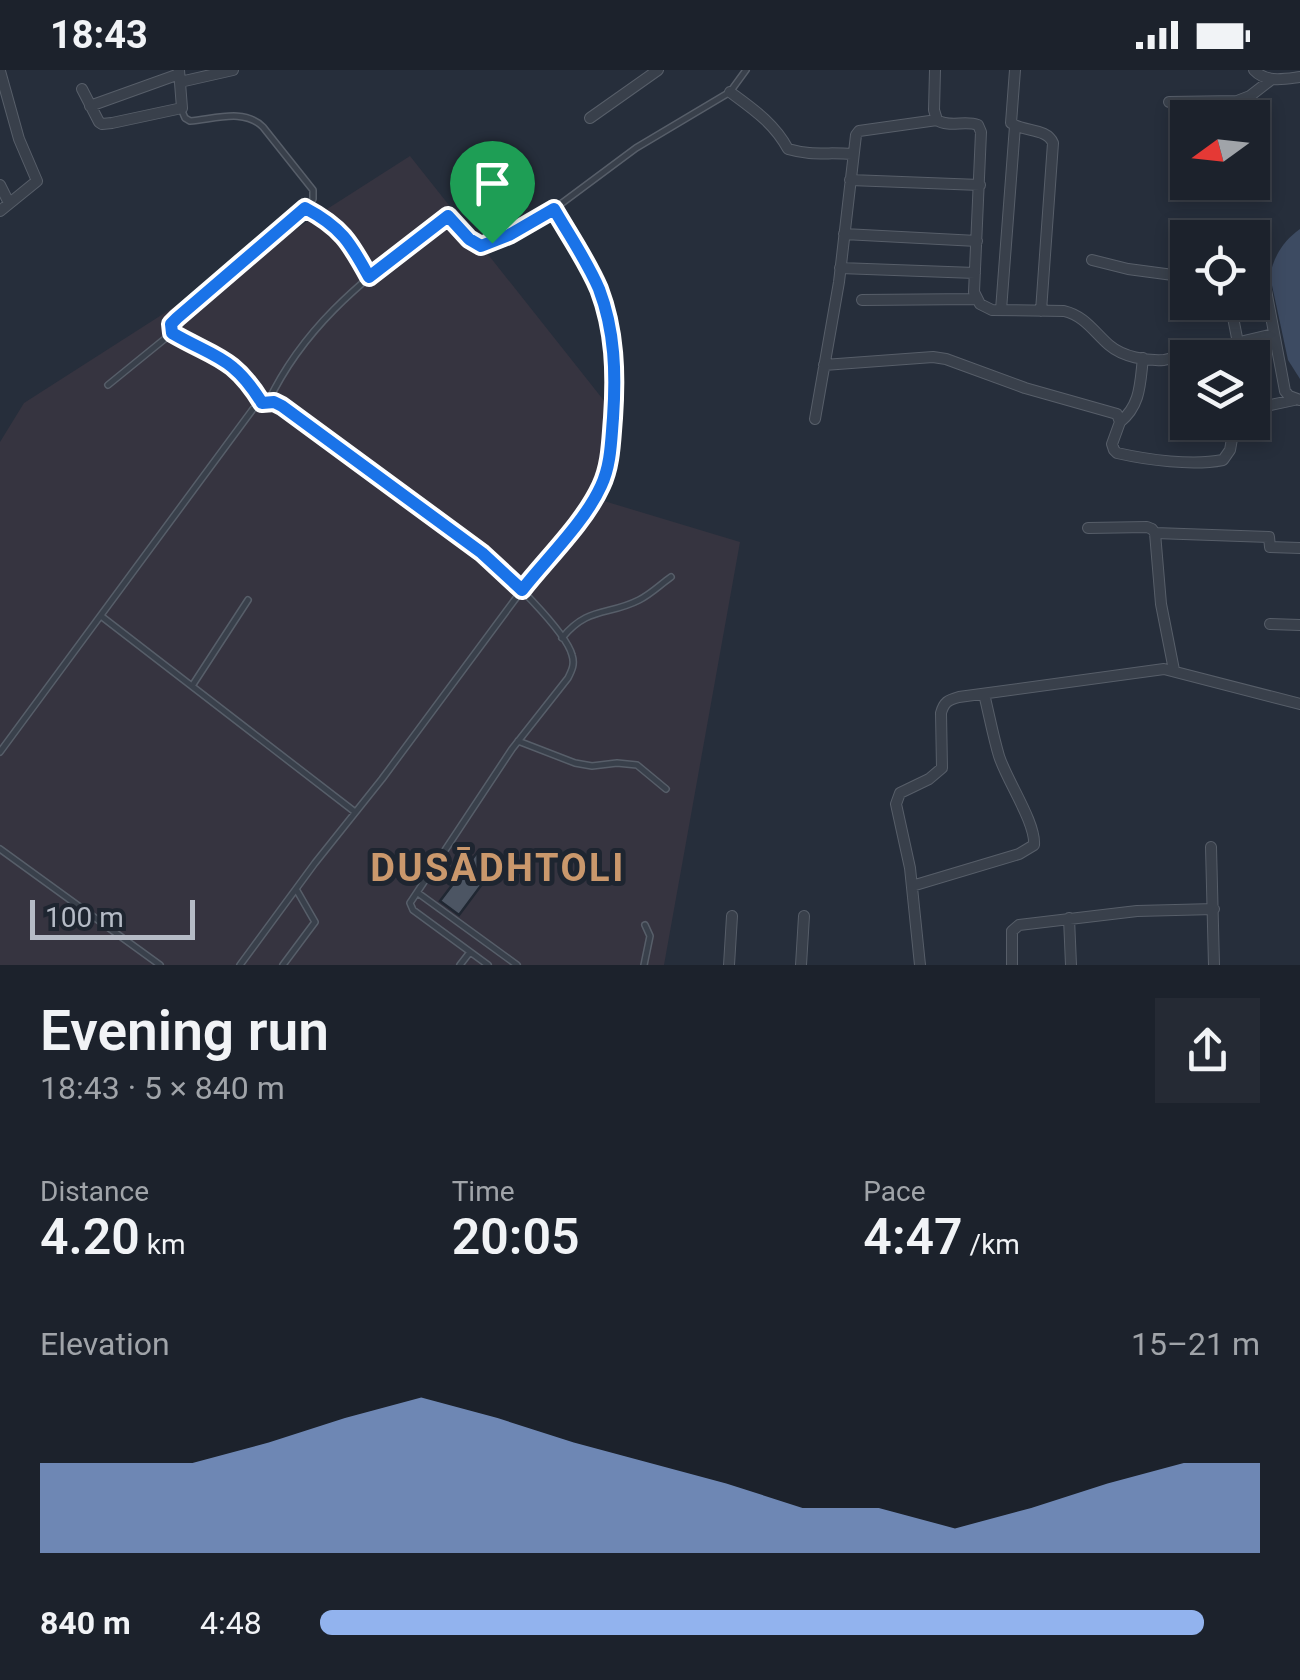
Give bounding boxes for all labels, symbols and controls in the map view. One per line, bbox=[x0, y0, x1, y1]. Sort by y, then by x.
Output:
text: 18:43 bbox=[50, 13, 148, 57]
north arrow bbox=[1170, 100, 1270, 200]
map controls bbox=[1170, 100, 1270, 440]
pin bbox=[450, 141, 535, 244]
icon: arrive bbox=[465, 156, 520, 211]
button: locate bbox=[1170, 220, 1270, 320]
button: layers bbox=[1170, 340, 1270, 440]
district label: DUSĀDHTOLI bbox=[370, 846, 626, 890]
scale bar bbox=[30, 895, 195, 940]
text: 100 m bbox=[45, 901, 124, 934]
button: share bbox=[1155, 998, 1260, 1103]
text: Evening run bbox=[40, 999, 329, 1063]
text: 18:43 · 5 × 840 m bbox=[40, 1069, 285, 1107]
text: Distance bbox=[40, 1175, 149, 1208]
text: Time bbox=[452, 1175, 515, 1208]
text: Pace bbox=[863, 1175, 926, 1208]
text: 4.20 bbox=[40, 1208, 140, 1266]
text: 20:05 bbox=[452, 1208, 580, 1266]
text: 4:47 bbox=[863, 1208, 963, 1266]
text: km bbox=[140, 1228, 186, 1261]
text: /km bbox=[963, 1228, 1020, 1261]
text: Elevation bbox=[40, 1325, 170, 1363]
text: 15–21 m bbox=[1131, 1325, 1260, 1363]
text: 840 m bbox=[40, 1604, 131, 1642]
text: 4:48 bbox=[200, 1604, 262, 1642]

